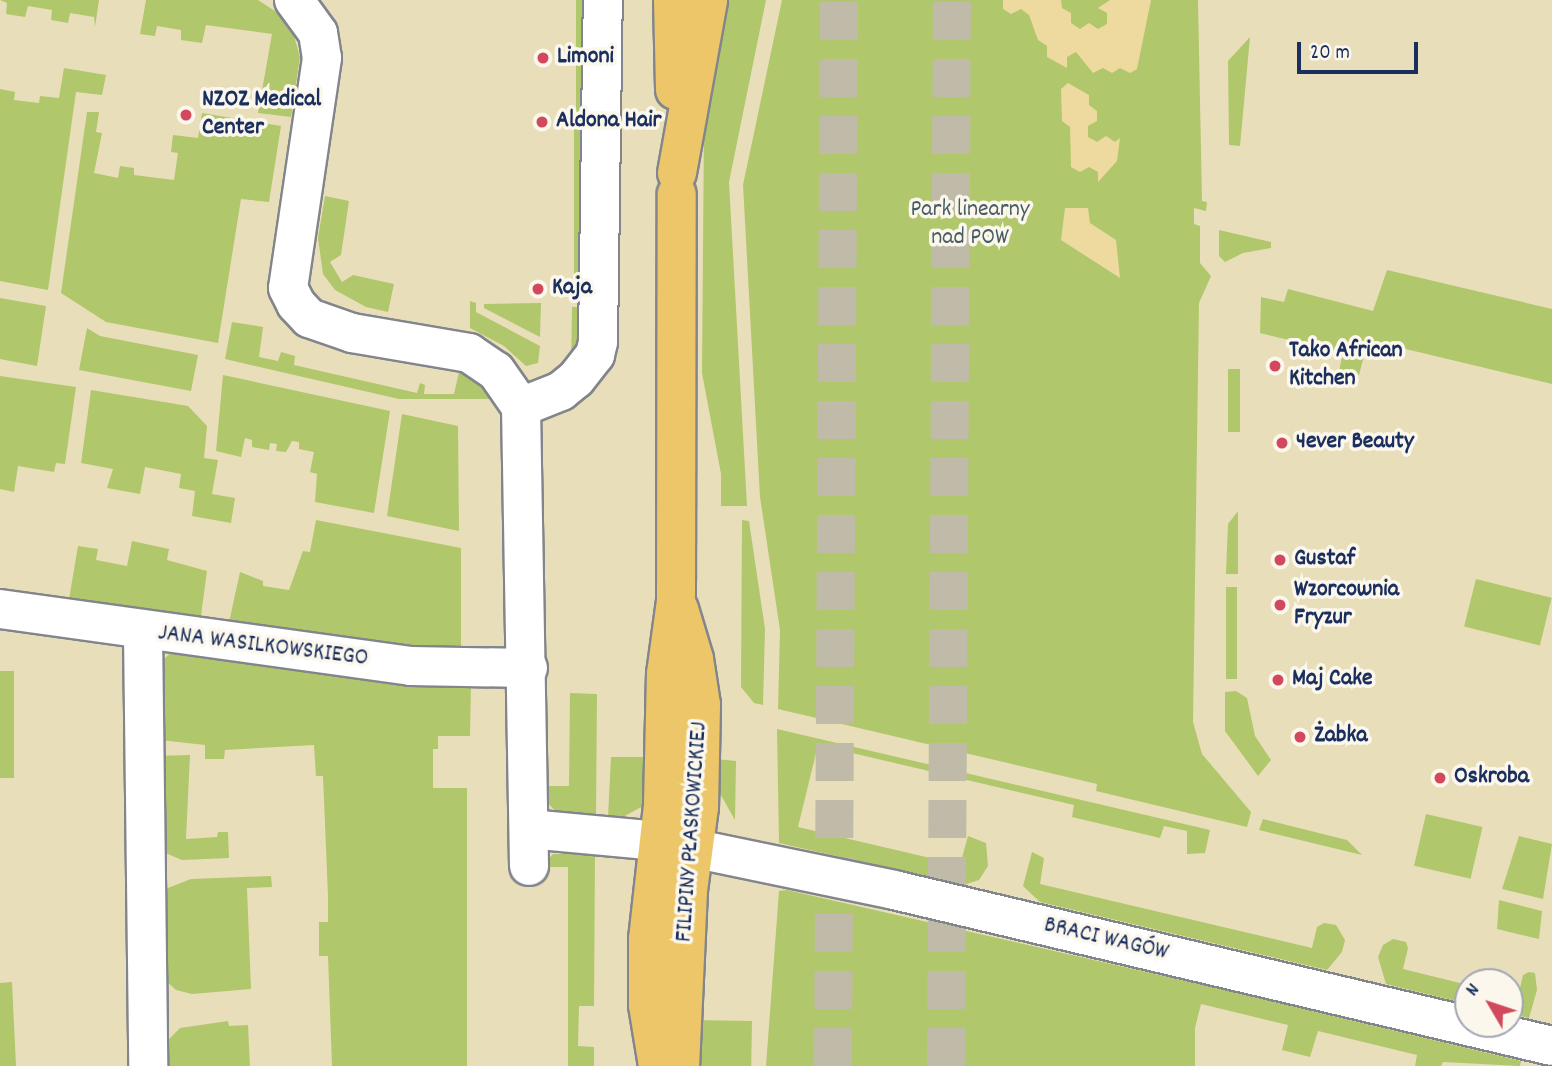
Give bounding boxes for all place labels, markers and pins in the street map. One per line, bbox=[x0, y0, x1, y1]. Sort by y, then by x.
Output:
place label: Limoni bbox=[557, 44, 614, 72]
marker: Limoni bbox=[535, 50, 551, 66]
place label: NZOZ Medical Center bbox=[202, 87, 321, 143]
marker: NZOZ Medical Center bbox=[176, 105, 196, 125]
place label: Aldona Hair bbox=[556, 108, 661, 136]
marker: Aldona Hair bbox=[534, 114, 550, 130]
place label: Kaja bbox=[552, 275, 592, 303]
marker: Kaja bbox=[530, 281, 546, 297]
place label: Tako African Kitchen bbox=[1289, 338, 1403, 394]
marker: Tako African Kitchen bbox=[1267, 358, 1283, 374]
place label: 4ever Beauty bbox=[1296, 429, 1414, 457]
marker: 4ever Beauty bbox=[1274, 435, 1290, 451]
place label: Gustaf bbox=[1294, 546, 1355, 574]
marker: Gustaf bbox=[1272, 552, 1288, 568]
place label: Wzorcownia Fryzur bbox=[1294, 577, 1399, 633]
marker: Wzorcownia Fryzur bbox=[1272, 597, 1288, 613]
place label: Maj Cake bbox=[1292, 666, 1373, 694]
marker: Maj Cake bbox=[1270, 672, 1286, 688]
place label: Żabka bbox=[1314, 723, 1367, 751]
marker: Żabka bbox=[1292, 729, 1308, 745]
place label: Oskroba bbox=[1454, 764, 1529, 792]
marker: Oskroba bbox=[1432, 770, 1448, 786]

